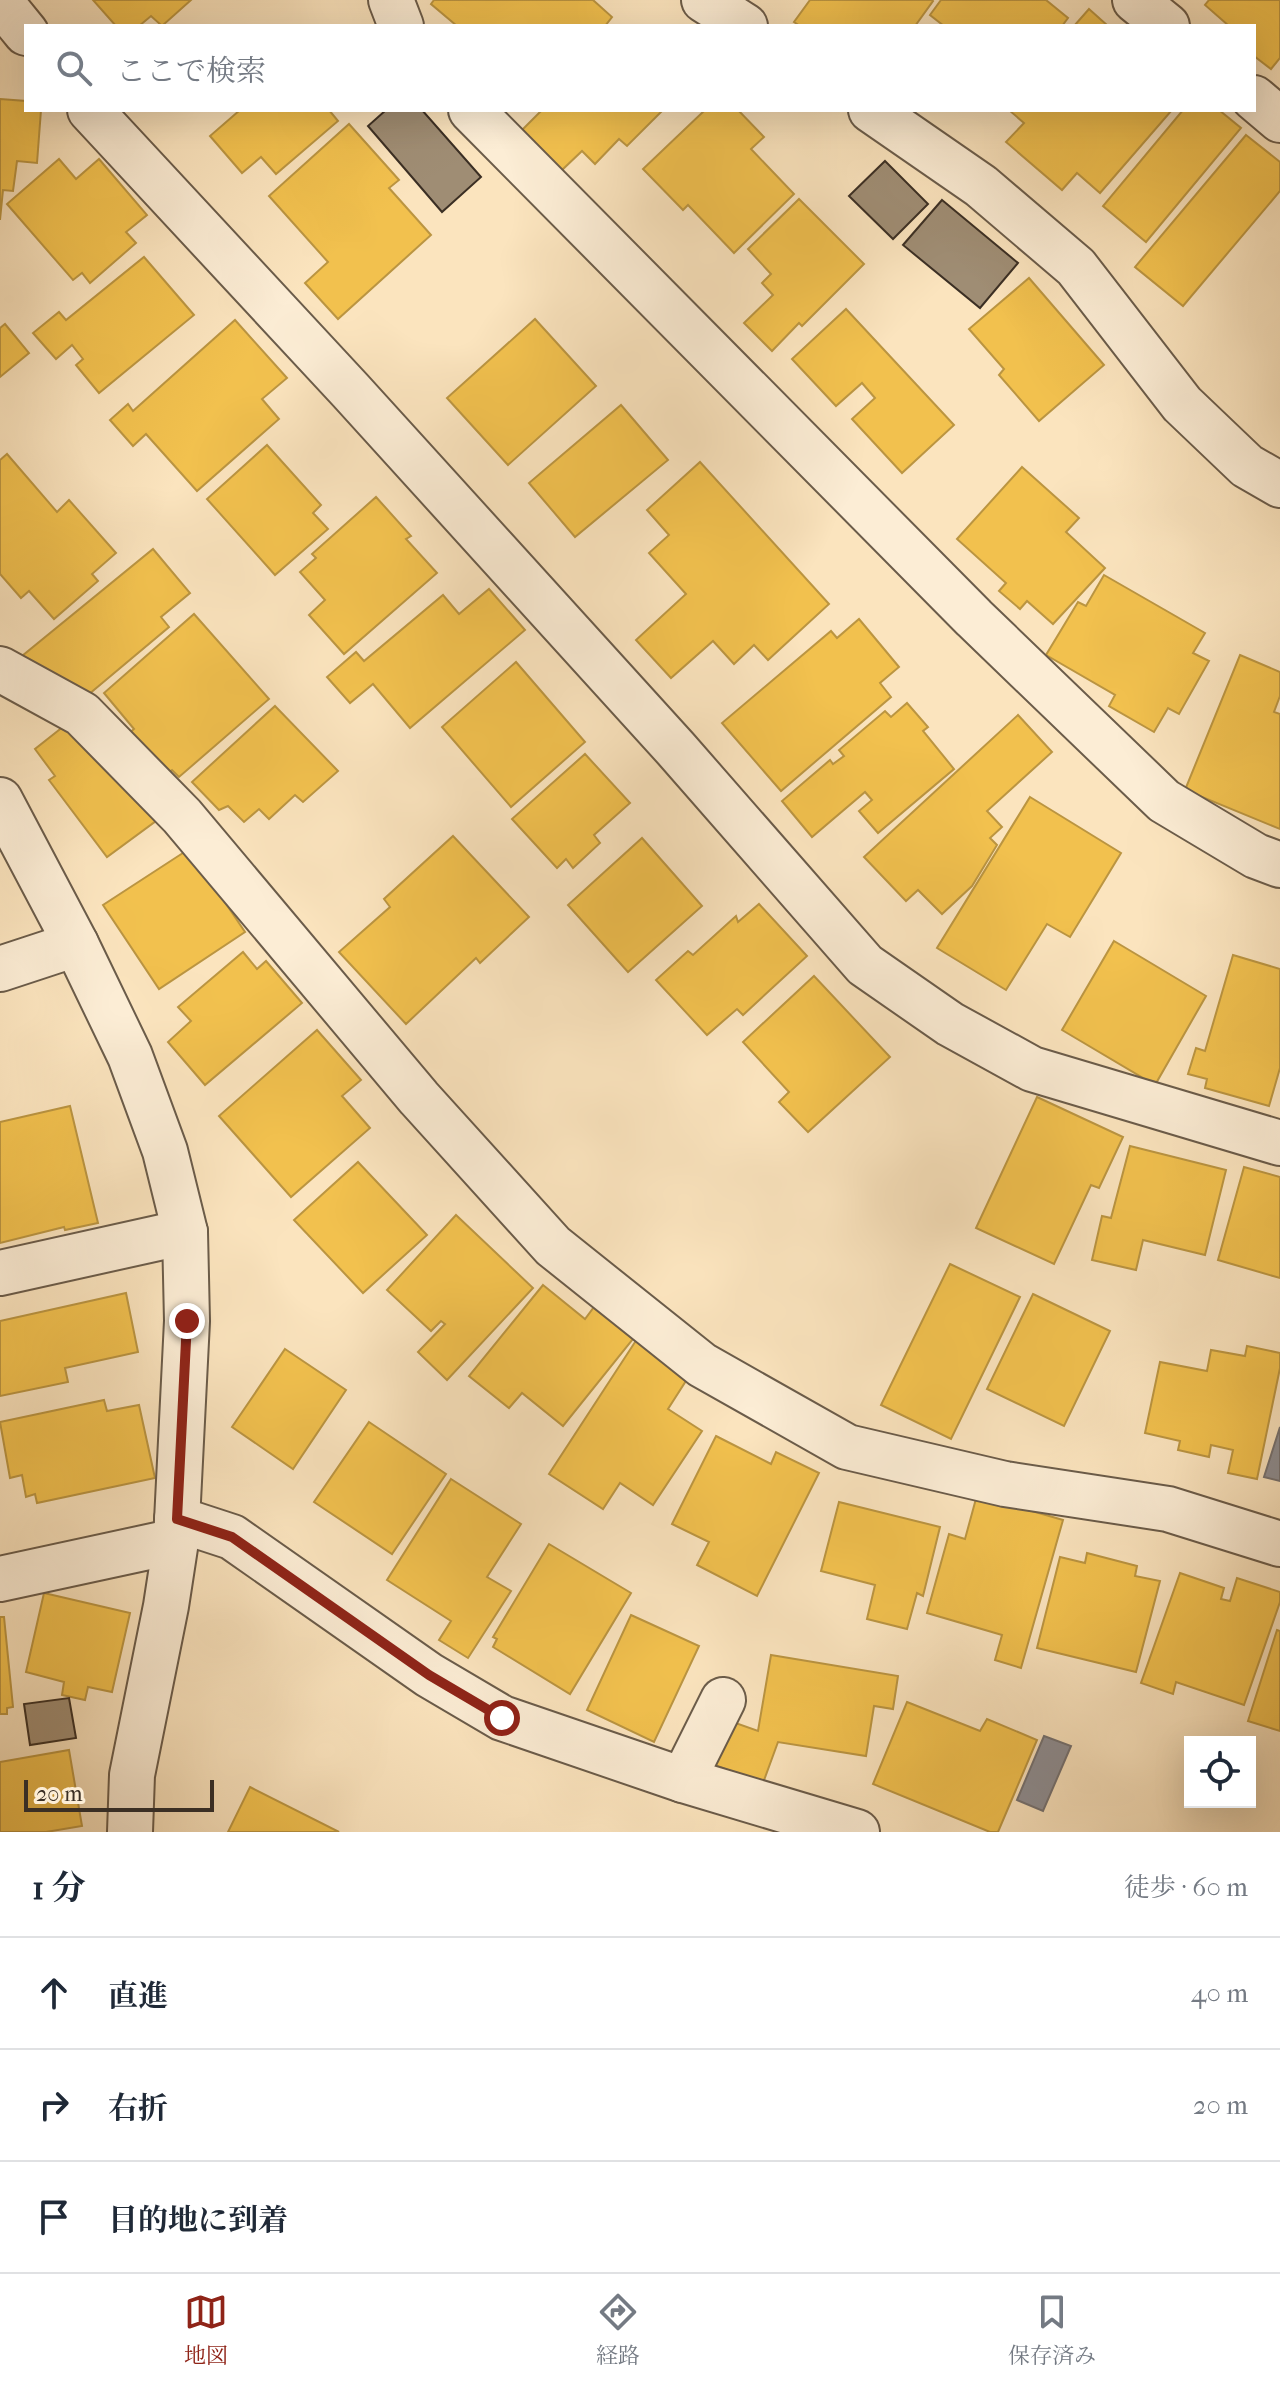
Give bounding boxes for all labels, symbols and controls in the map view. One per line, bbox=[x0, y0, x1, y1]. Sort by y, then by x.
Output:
search box bbox=[24, 24, 1256, 112]
icon: search bbox=[52, 46, 96, 90]
text: ここで検索 bbox=[116, 54, 266, 89]
route end bbox=[169, 1303, 205, 1339]
route start bbox=[484, 1700, 520, 1736]
map controls bbox=[1184, 1736, 1256, 1808]
button: locate bbox=[1184, 1736, 1256, 1808]
scale bar bbox=[24, 1776, 214, 1812]
text: 20 m bbox=[36, 1781, 82, 1807]
text: 1 分 bbox=[32, 1868, 85, 1908]
text: 徒歩 · 60 m bbox=[1124, 1872, 1248, 1903]
icon: ahead bbox=[32, 1971, 76, 2015]
text: 40 m bbox=[1191, 1978, 1248, 2009]
text: 直進 bbox=[108, 1979, 168, 2014]
icon: right bbox=[32, 2083, 76, 2127]
text: 20 m bbox=[1193, 2090, 1248, 2121]
text: 右折 bbox=[108, 2091, 168, 2126]
icon: arrive bbox=[32, 2195, 76, 2239]
text: 目的地に到着 bbox=[108, 2203, 288, 2238]
tab: 地図 bbox=[184, 2290, 228, 2369]
tab: 経路 bbox=[596, 2290, 640, 2369]
tab: 保存済み bbox=[1008, 2290, 1096, 2369]

